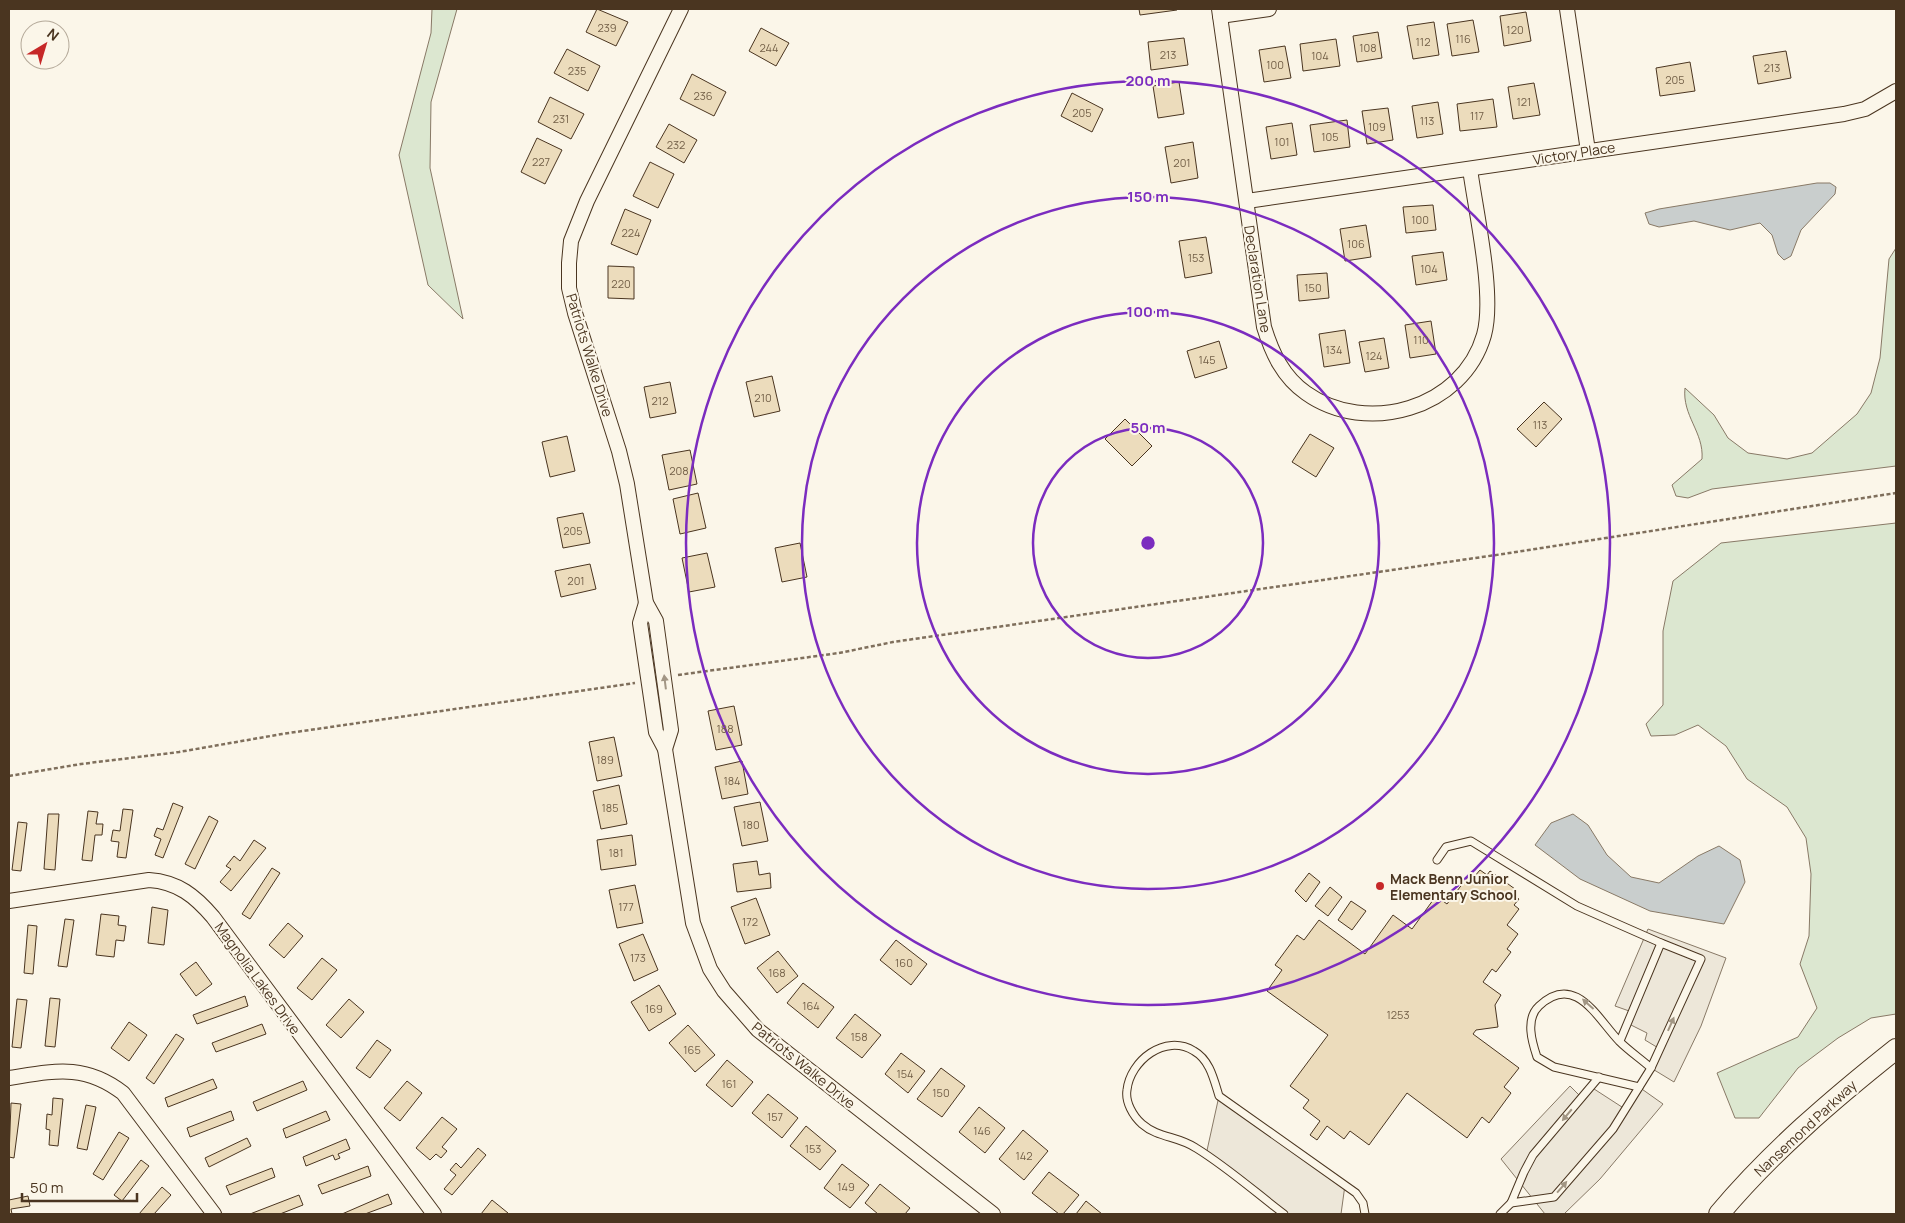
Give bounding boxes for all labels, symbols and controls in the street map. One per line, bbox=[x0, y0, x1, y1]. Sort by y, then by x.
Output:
north arrow bbox=[20, 20, 70, 70]
house number: 239 bbox=[597, 20, 617, 35]
house number: 120 bbox=[1506, 22, 1524, 37]
text: N bbox=[43, 24, 63, 45]
house number: 116 bbox=[1455, 31, 1471, 46]
house number: 112 bbox=[1416, 34, 1430, 49]
house number: 244 bbox=[759, 40, 779, 55]
house number: 108 bbox=[1359, 40, 1377, 55]
house number: 213 bbox=[1160, 47, 1176, 62]
house number: 104 bbox=[1311, 48, 1329, 63]
house number: 100 bbox=[1266, 57, 1284, 72]
house number: 213 bbox=[1764, 60, 1780, 75]
house number: 235 bbox=[568, 63, 586, 78]
text: 200 m bbox=[1125, 70, 1171, 91]
house number: 205 bbox=[1665, 72, 1685, 87]
house number: 236 bbox=[693, 88, 713, 103]
house number: 121 bbox=[1517, 94, 1531, 109]
house number: 205 bbox=[1072, 105, 1092, 120]
house number: 117 bbox=[1470, 108, 1484, 123]
house number: 231 bbox=[553, 111, 569, 126]
house number: 113 bbox=[1420, 113, 1434, 128]
house number: 109 bbox=[1368, 119, 1386, 134]
house number: 105 bbox=[1321, 129, 1339, 144]
house number: 101 bbox=[1274, 134, 1290, 149]
house number: 232 bbox=[667, 137, 685, 152]
street label: Victory Place bbox=[1531, 137, 1617, 169]
house number: 227 bbox=[532, 154, 550, 169]
house number: 201 bbox=[1173, 155, 1191, 170]
text: 150 m bbox=[1127, 186, 1169, 207]
house number: 100 bbox=[1411, 212, 1429, 227]
street label: Declaration Lane bbox=[1240, 224, 1276, 334]
house number: 224 bbox=[622, 225, 640, 240]
house number: 106 bbox=[1347, 236, 1365, 251]
house number: 153 bbox=[1188, 250, 1204, 265]
house number: 104 bbox=[1420, 261, 1438, 276]
house number: 220 bbox=[611, 276, 631, 291]
house number: 150 bbox=[1304, 280, 1322, 295]
street label: Patriots Walke Drive bbox=[562, 291, 618, 419]
text: 100 m bbox=[1127, 301, 1169, 322]
house number: 110 bbox=[1413, 332, 1429, 347]
house number: 134 bbox=[1326, 342, 1342, 357]
house number: 124 bbox=[1366, 348, 1382, 363]
house number: 145 bbox=[1198, 352, 1216, 367]
house number: 210 bbox=[754, 390, 772, 405]
house number: 212 bbox=[652, 393, 668, 408]
text: 50 m bbox=[1130, 417, 1166, 438]
house number: 113 bbox=[1533, 417, 1547, 432]
house number: 208 bbox=[669, 463, 689, 478]
house number: 205 bbox=[563, 523, 583, 538]
centre of rings bbox=[1139, 534, 1157, 552]
house number: 201 bbox=[567, 573, 585, 588]
one-way arrow bbox=[661, 673, 669, 689]
house number: 188 bbox=[716, 721, 734, 736]
house number: 189 bbox=[596, 752, 614, 767]
house number: 184 bbox=[723, 773, 741, 788]
house number: 185 bbox=[601, 800, 619, 815]
house number: 180 bbox=[742, 817, 760, 832]
house number: 181 bbox=[609, 845, 623, 860]
place label: Mack Benn Junior Elementary School bbox=[1390, 869, 1517, 904]
marker: Mack Benn Junior Elementary School bbox=[1374, 880, 1386, 892]
house number: 177 bbox=[618, 899, 634, 914]
house number: 172 bbox=[742, 914, 758, 929]
street label: Magnolia Lakes Drive bbox=[211, 918, 305, 1038]
house number: 173 bbox=[630, 950, 646, 965]
house number: 160 bbox=[895, 955, 913, 970]
house number: 168 bbox=[768, 965, 786, 980]
house number: 164 bbox=[802, 998, 820, 1013]
one-way arrow bbox=[1581, 999, 1594, 1010]
house number: 169 bbox=[645, 1001, 663, 1016]
house number: 1253 bbox=[1387, 1007, 1410, 1022]
street label: Patriots Walke Drive bbox=[748, 1017, 860, 1113]
one-way arrow bbox=[1668, 1017, 1676, 1031]
house number: 158 bbox=[850, 1029, 868, 1044]
house number: 165 bbox=[683, 1042, 701, 1057]
house number: 154 bbox=[896, 1066, 914, 1081]
street label: Nansemond Parkway bbox=[1750, 1075, 1861, 1180]
house number: 161 bbox=[721, 1076, 737, 1091]
house number: 150 bbox=[932, 1085, 950, 1100]
one-way arrow bbox=[1562, 1108, 1573, 1121]
house number: 157 bbox=[767, 1109, 783, 1124]
house number: 146 bbox=[973, 1123, 991, 1138]
house number: 153 bbox=[805, 1141, 821, 1156]
house number: 142 bbox=[1015, 1148, 1033, 1163]
scale bar bbox=[22, 1170, 138, 1202]
text: 50 m bbox=[30, 1177, 64, 1198]
house number: 149 bbox=[837, 1179, 855, 1194]
one-way arrow bbox=[1557, 1181, 1568, 1194]

